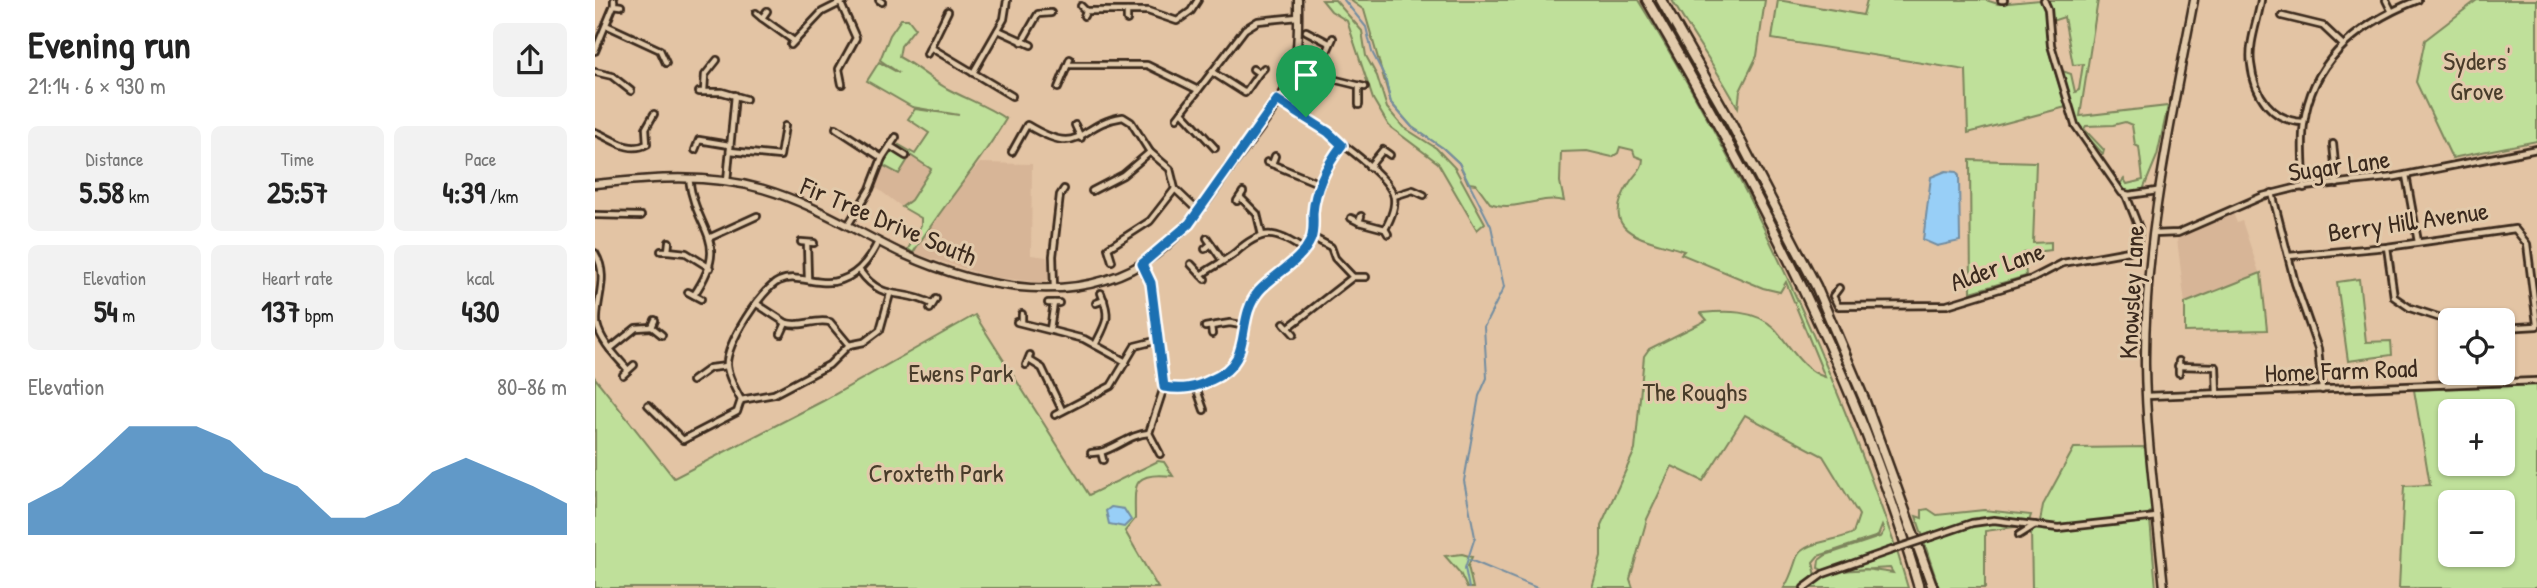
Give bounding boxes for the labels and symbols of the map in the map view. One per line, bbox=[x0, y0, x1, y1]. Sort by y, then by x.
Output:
park label: Syders' Grove bbox=[2443, 43, 2511, 108]
pin bbox=[1276, 45, 1336, 117]
street label: Sugar Lane bbox=[2286, 141, 2392, 189]
street label: Fir Tree Drive South bbox=[795, 168, 982, 274]
street label: Berry Hill Avenue bbox=[2326, 192, 2490, 250]
street label: Knowsley Lane bbox=[2110, 224, 2152, 360]
street label: Alder Lane bbox=[1945, 233, 2049, 299]
street label: Home Farm Road bbox=[2264, 350, 2418, 390]
park label: Ewens Park bbox=[908, 355, 1014, 390]
park label: The Roughs bbox=[1643, 374, 1747, 409]
park label: Croxteth Park bbox=[868, 455, 1004, 490]

